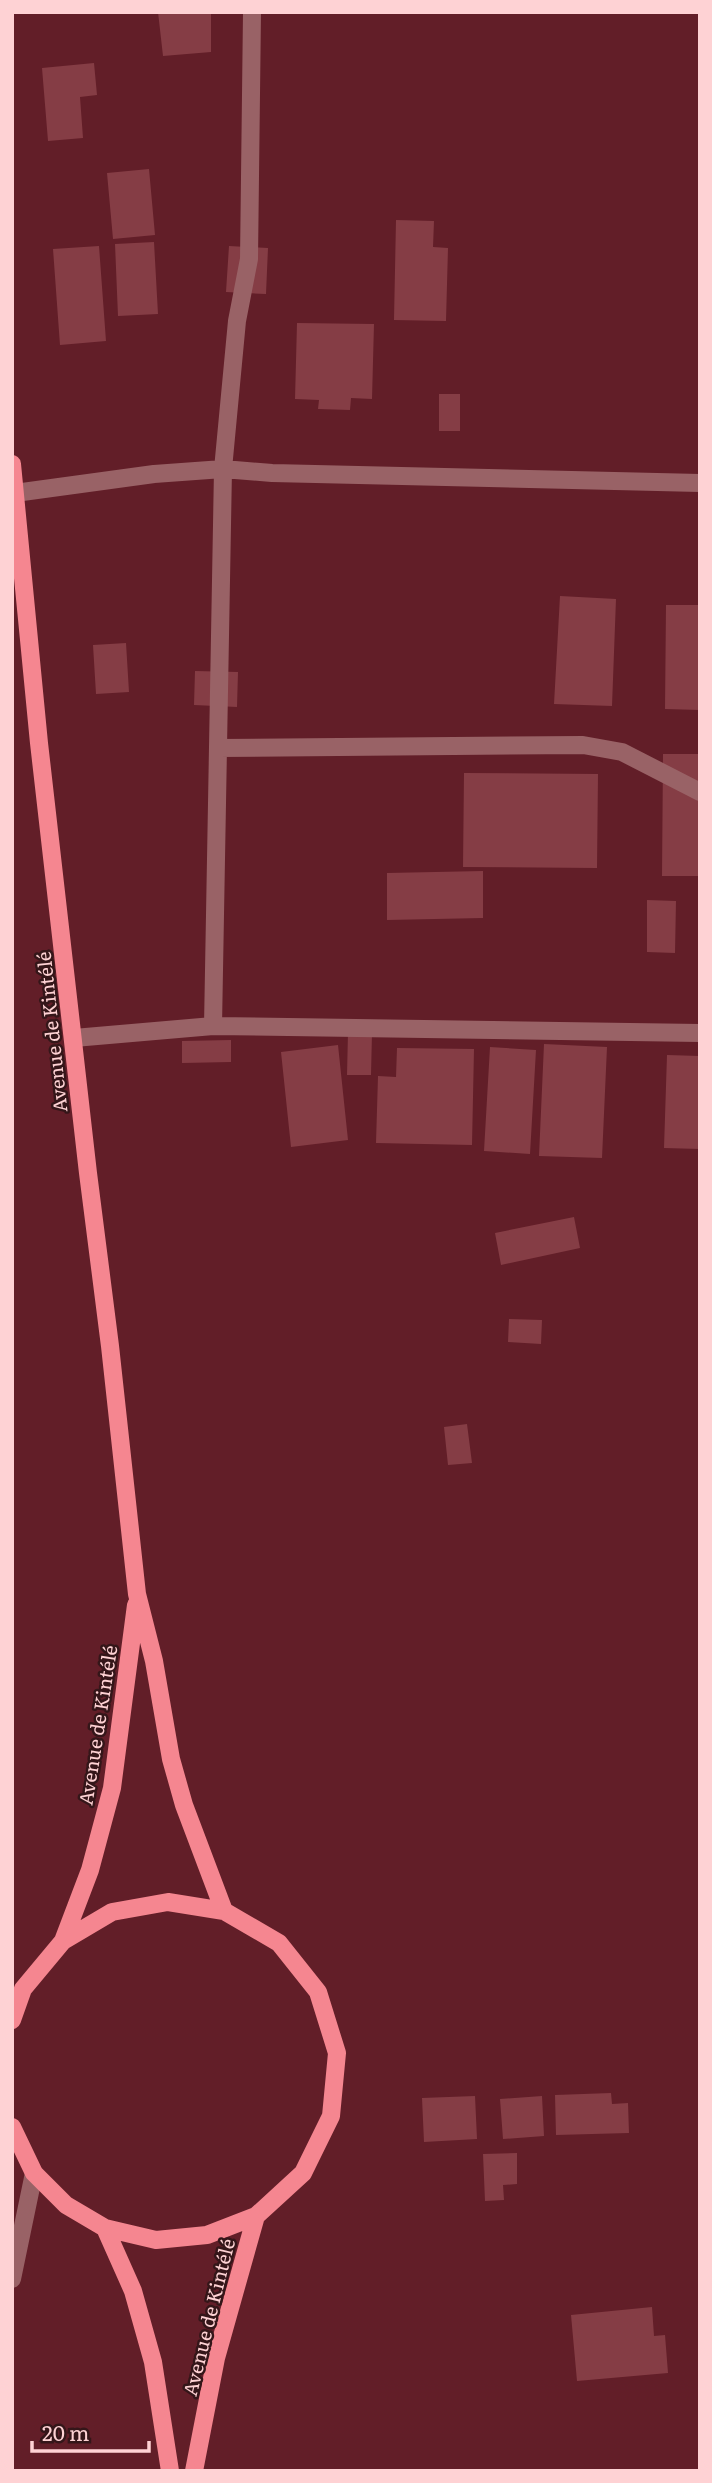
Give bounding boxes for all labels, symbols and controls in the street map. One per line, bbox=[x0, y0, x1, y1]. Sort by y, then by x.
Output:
street label: Avenue de Kintélé bbox=[29, 950, 73, 1114]
street label: Avenue de Kintélé bbox=[71, 1643, 123, 1807]
street label: Avenue de Kintélé bbox=[175, 2235, 241, 2399]
scale bar bbox=[32, 2410, 149, 2454]
text: 20 m bbox=[42, 2416, 89, 2447]

